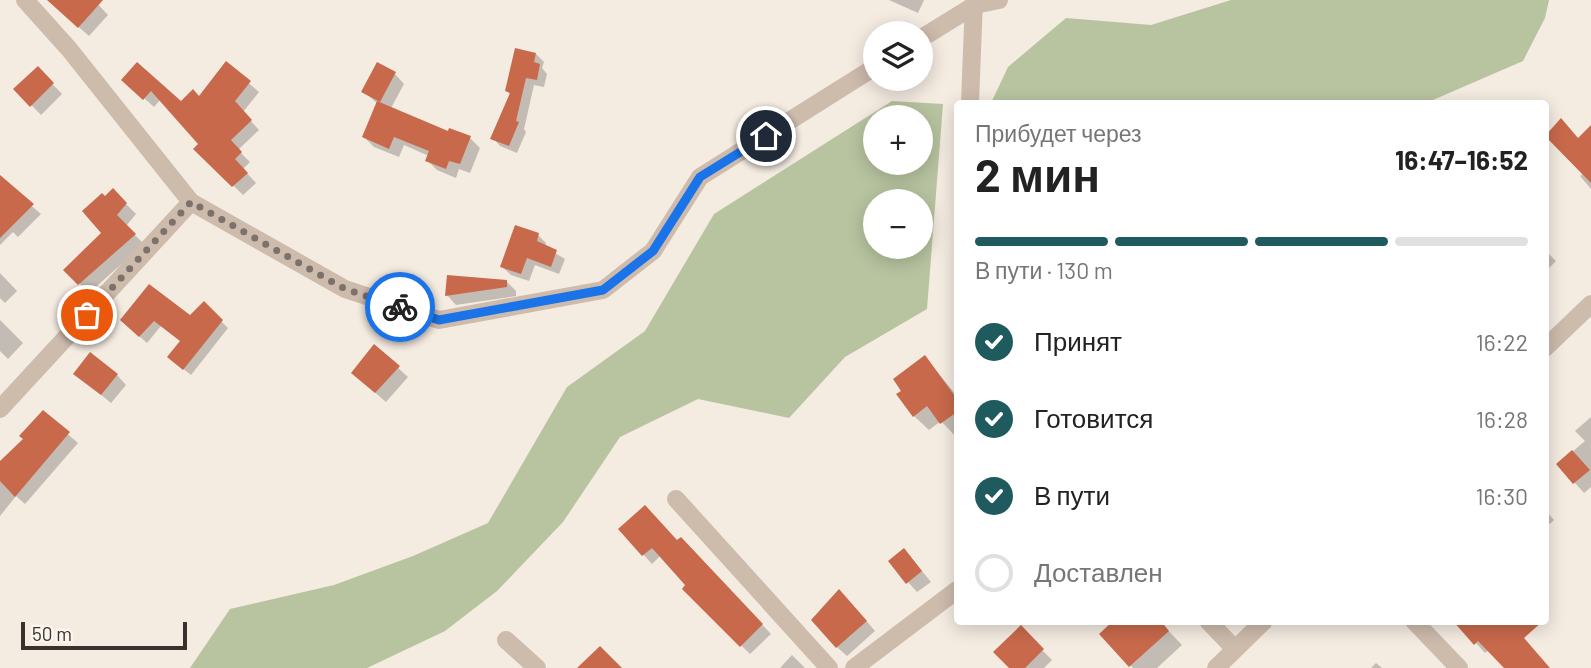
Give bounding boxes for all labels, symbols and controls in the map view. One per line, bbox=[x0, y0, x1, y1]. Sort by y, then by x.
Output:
map controls bbox=[863, 21, 933, 259]
button: layers bbox=[863, 21, 933, 91]
button: + bbox=[863, 105, 933, 175]
pin bbox=[736, 106, 796, 166]
icon: home bbox=[747, 117, 785, 155]
text: Прибудет через bbox=[975, 119, 1142, 147]
text: 16:47–16:52 bbox=[1395, 144, 1528, 175]
text: 2 мин bbox=[975, 146, 1100, 201]
button: − bbox=[863, 189, 933, 259]
text: В пути · 130 m bbox=[975, 256, 1113, 284]
courier bbox=[365, 272, 435, 342]
pin bbox=[57, 285, 117, 345]
icon: bike bbox=[381, 288, 419, 326]
icon: bag bbox=[68, 296, 106, 334]
icon: check bbox=[975, 323, 1013, 361]
text: Принят bbox=[1034, 325, 1122, 356]
text: 16:22 bbox=[1476, 328, 1528, 356]
icon: check bbox=[975, 400, 1013, 438]
text: Готовится bbox=[1034, 402, 1153, 433]
text: 16:28 bbox=[1476, 405, 1528, 433]
icon: check bbox=[975, 477, 1013, 515]
text: В пути bbox=[1034, 479, 1110, 510]
text: 16:30 bbox=[1475, 482, 1528, 510]
text: Доставлен bbox=[1034, 556, 1163, 587]
scale bar bbox=[21, 619, 187, 651]
text: 50 m bbox=[32, 622, 72, 645]

